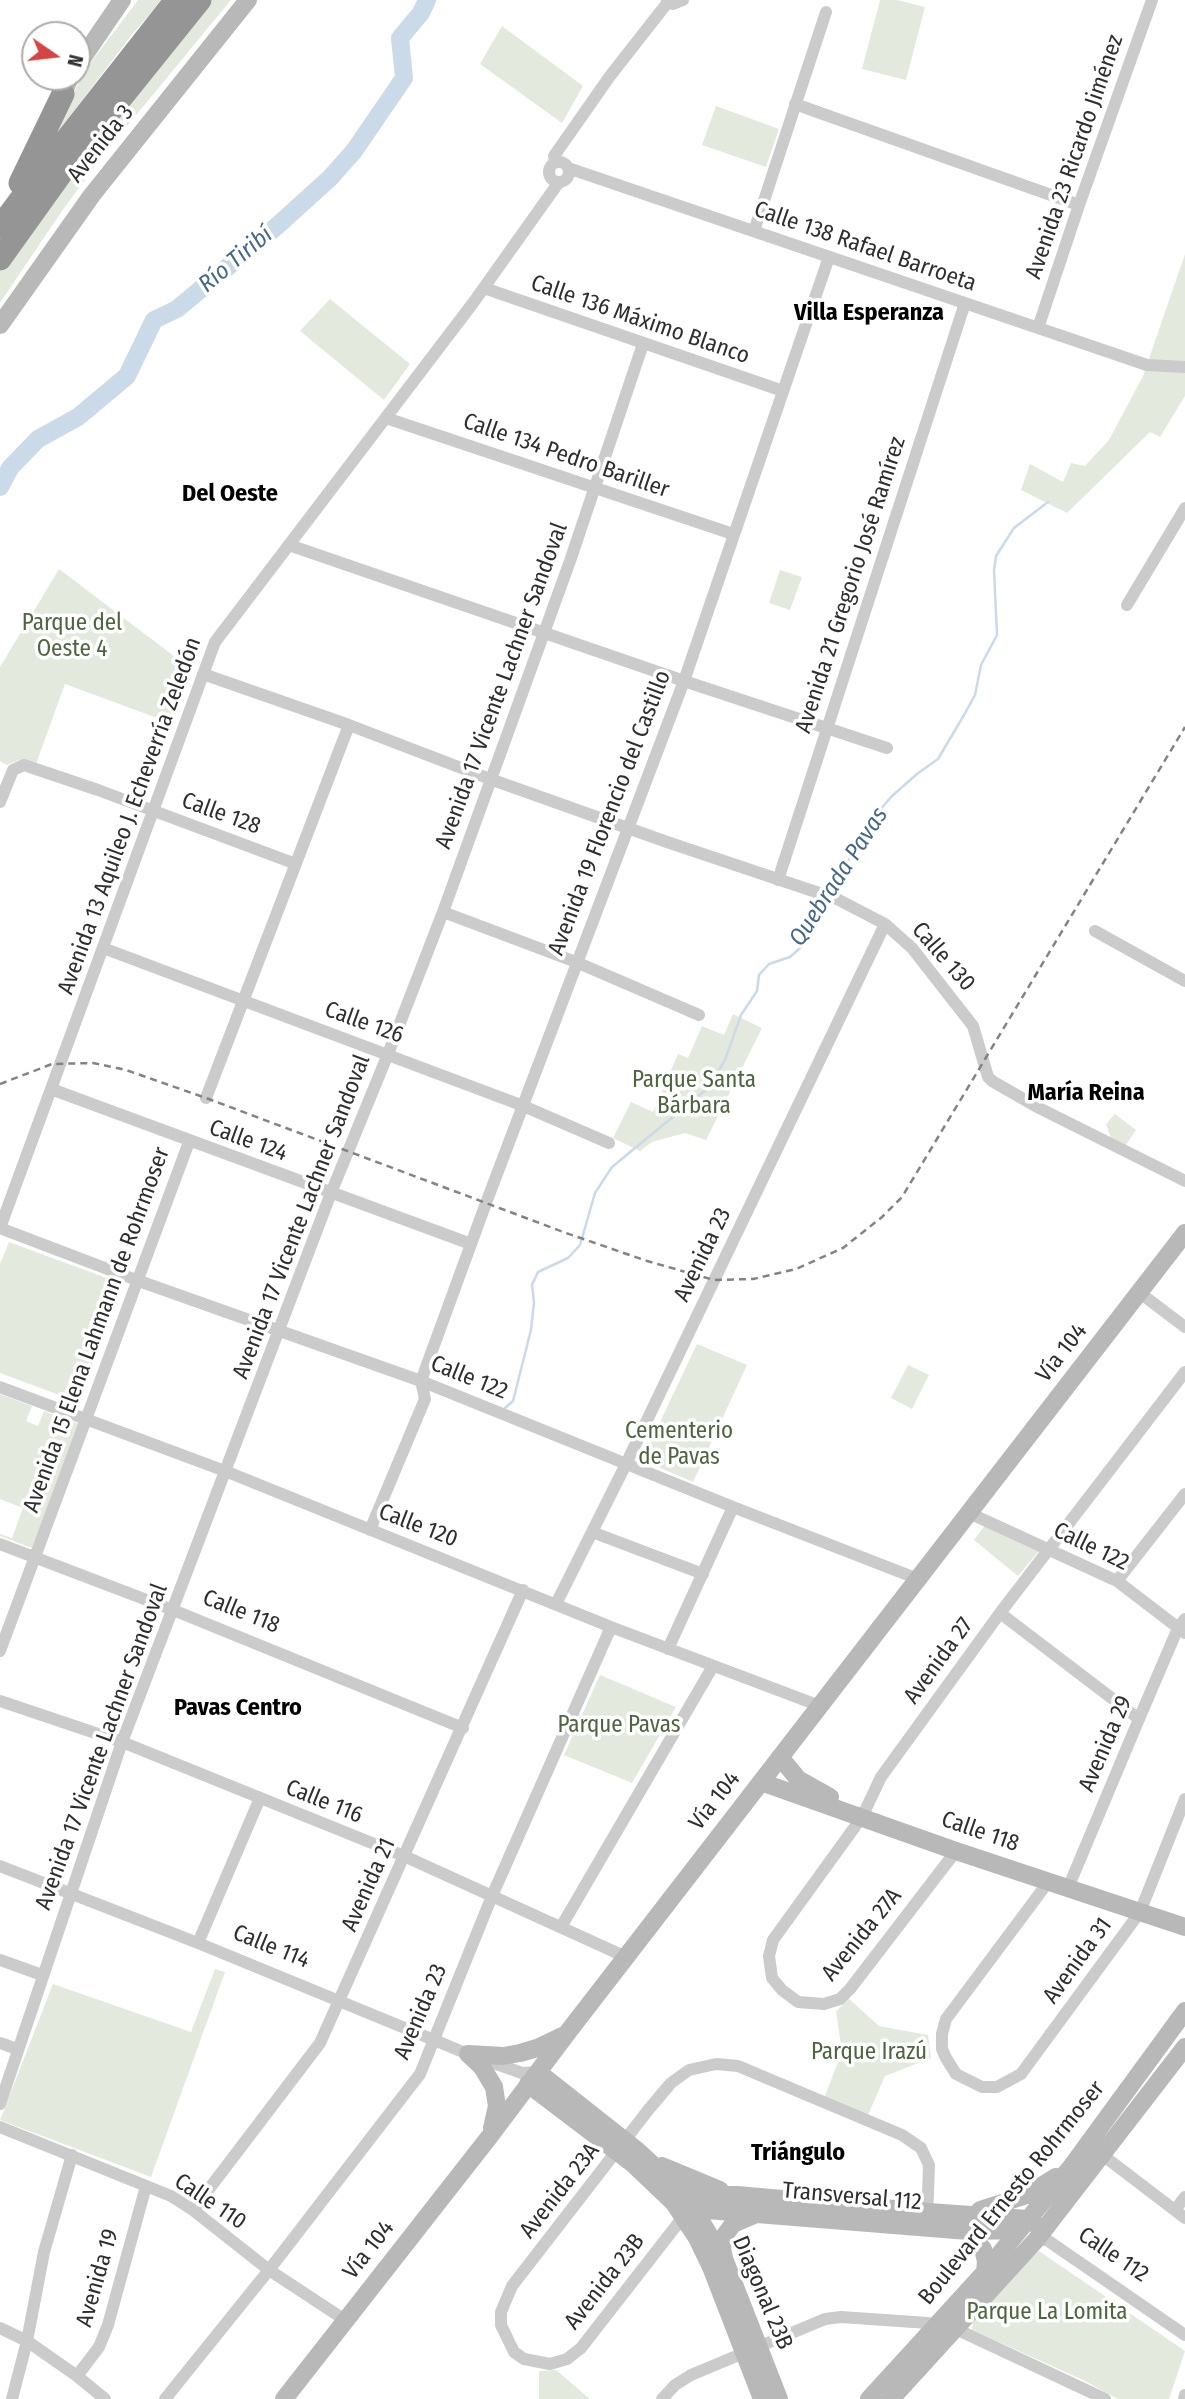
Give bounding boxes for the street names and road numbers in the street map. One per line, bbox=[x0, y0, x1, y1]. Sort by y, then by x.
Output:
street label: Avenida 23 Ricardo Jiménez bbox=[1020, 31, 1130, 283]
street label: Avenida 3 bbox=[62, 100, 140, 188]
street label: Calle 138 Rafael Barroeta bbox=[750, 196, 980, 298]
street label: Calle 136 Máximo Blanco bbox=[527, 270, 753, 370]
street label: Calle 134 Pedro Bariller bbox=[459, 408, 673, 504]
street label: Avenida 21 Gregorio José Ramírez bbox=[790, 433, 912, 737]
street label: Avenida 17 Vicente Lachner Sandoval bbox=[430, 519, 574, 853]
street label: Avenida 13 Aquileo J. Echeverría Zeledón bbox=[52, 634, 208, 998]
street label: Avenida 19 Florencio del Castillo bbox=[543, 667, 677, 959]
street label: Calle 128 bbox=[178, 787, 264, 841]
street label: Calle 130 bbox=[905, 917, 981, 997]
street label: Calle 126 bbox=[321, 996, 407, 1050]
street label: Avenida 17 Vicente Lachner Sandoval bbox=[227, 1051, 377, 1383]
street label: Calle 124 bbox=[205, 1114, 291, 1168]
street label: Avenida 15 Elena Lahmann de Rohrmoser bbox=[18, 1144, 176, 1516]
street label: Avenida 23 bbox=[668, 1204, 738, 1306]
street label: Vía 104 bbox=[1031, 1318, 1093, 1388]
street label: Calle 122 bbox=[426, 1350, 512, 1406]
street label: Calle 120 bbox=[375, 1498, 461, 1554]
street label: Calle 122 bbox=[1049, 1517, 1133, 1577]
street label: Avenida 17 Vicente Lachner Sandoval bbox=[30, 1580, 174, 1914]
street label: Calle 118 bbox=[199, 1584, 283, 1640]
street label: Avenida 27 bbox=[898, 1613, 980, 1709]
street label: Avenida 29 bbox=[1073, 1692, 1139, 1796]
street label: Vía 104 bbox=[684, 1766, 746, 1836]
street label: Calle 116 bbox=[282, 1774, 366, 1830]
street label: Calle 118 bbox=[937, 1806, 1023, 1858]
street label: Avenida 21 bbox=[336, 1834, 402, 1936]
street label: Avenida 27A bbox=[816, 1883, 908, 1987]
street label: Avenida 31 bbox=[1038, 1913, 1118, 2009]
street label: Calle 114 bbox=[229, 1919, 313, 1975]
street label: Avenida 23 bbox=[389, 1960, 453, 2064]
street label: Boulevard Ernesto Rohrmoser bbox=[913, 2075, 1111, 2311]
street label: Avenida 23A bbox=[514, 2138, 606, 2244]
street label: Calle 110 bbox=[169, 2168, 251, 2236]
street label: Transversal 112 bbox=[781, 2177, 923, 2217]
street label: Vía 104 bbox=[338, 2215, 400, 2285]
street label: Calle 112 bbox=[1073, 2221, 1153, 2289]
street label: Avenida 19 bbox=[71, 2226, 125, 2330]
street label: Avenida 23B bbox=[559, 2229, 651, 2335]
street label: Diagonal 23B bbox=[726, 2232, 798, 2354]

